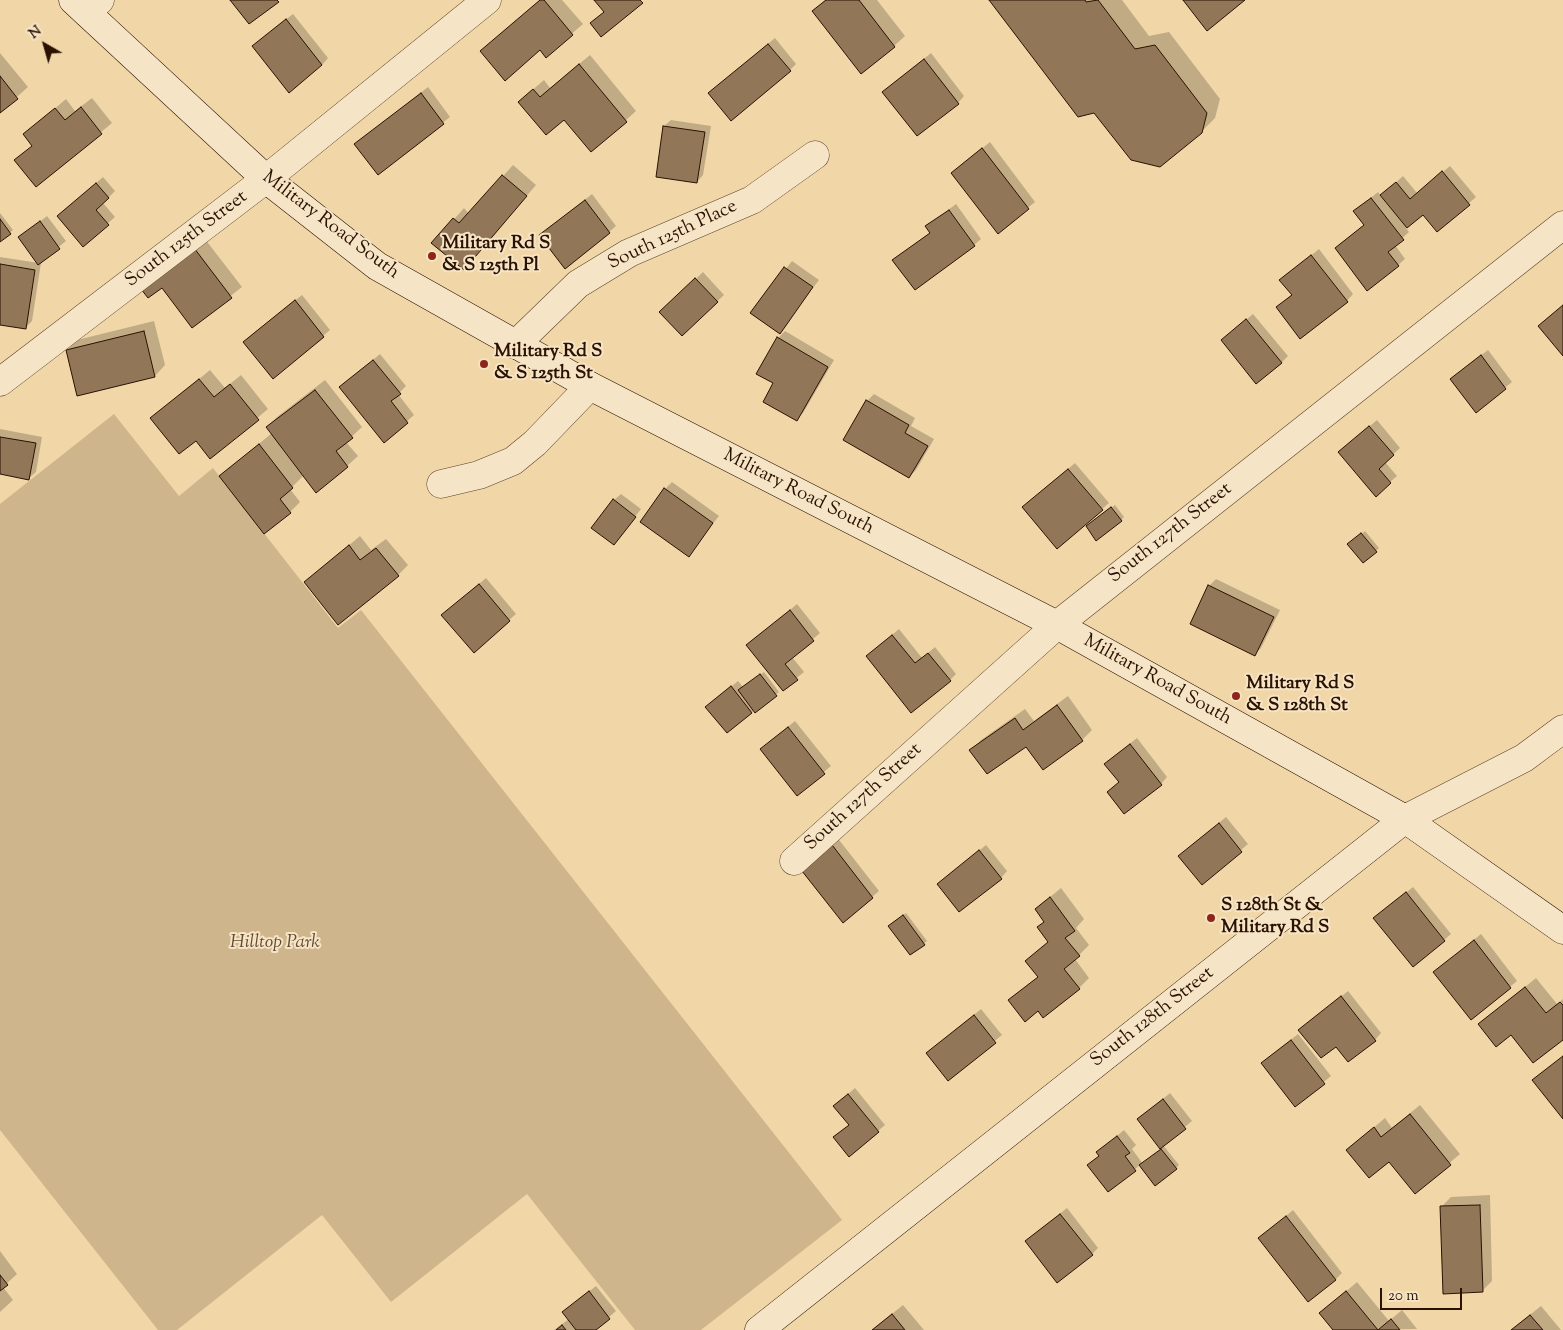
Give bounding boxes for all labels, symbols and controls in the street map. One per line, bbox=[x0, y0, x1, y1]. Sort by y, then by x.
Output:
north arrow bbox=[20, 20, 70, 70]
text: N bbox=[25, 22, 46, 45]
street label: Military Road South bbox=[257, 167, 403, 285]
street label: South 125th Street bbox=[121, 187, 253, 293]
street label: South 125th Place bbox=[605, 196, 741, 276]
place label: Military Rd S & S 125th Pl bbox=[442, 234, 550, 278]
marker: Military Rd S & S 125th Pl bbox=[426, 250, 438, 262]
place label: Military Rd S & S 125th St bbox=[494, 342, 602, 386]
marker: Military Rd S & S 125th St bbox=[478, 358, 490, 370]
street label: Military Road South bbox=[719, 445, 877, 541]
street label: South 127th Street bbox=[1105, 479, 1237, 589]
street label: Military Road South bbox=[1079, 631, 1235, 731]
place label: Military Rd S & S 128th St bbox=[1246, 674, 1354, 718]
marker: Military Rd S & S 128th St bbox=[1230, 690, 1242, 702]
street label: South 127th Street bbox=[801, 739, 927, 857]
place label: S 128th St & Military Rd S bbox=[1221, 896, 1329, 940]
marker: S 128th St & Military Rd S bbox=[1205, 912, 1217, 924]
park label: Hilltop Park bbox=[230, 933, 320, 955]
street label: South 128th Street bbox=[1087, 963, 1219, 1073]
scale bar bbox=[1383, 1278, 1466, 1310]
text: 20 m bbox=[1388, 1286, 1419, 1307]

